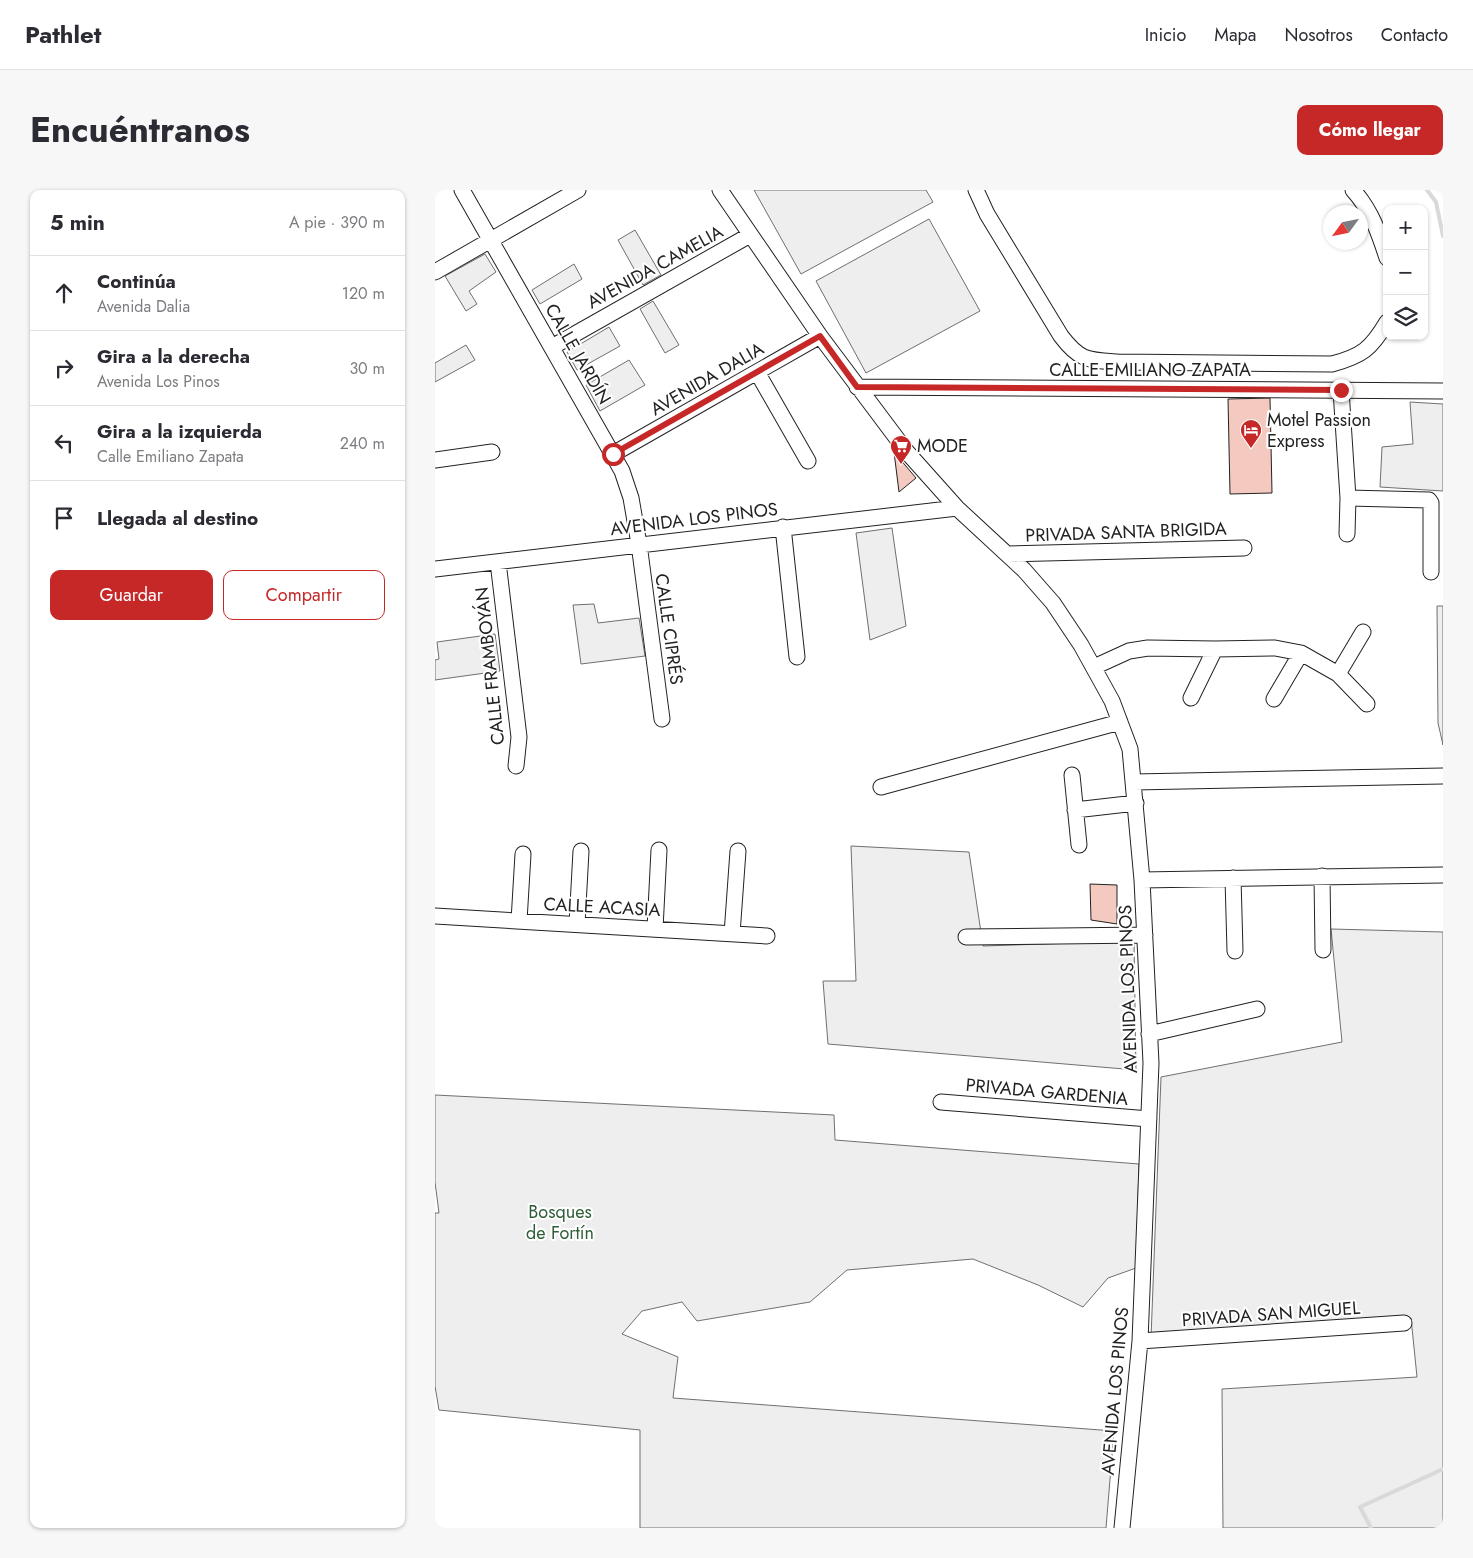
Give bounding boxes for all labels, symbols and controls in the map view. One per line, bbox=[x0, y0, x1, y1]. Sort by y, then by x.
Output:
text: Pathlet bbox=[25, 17, 101, 52]
text: Inicio bbox=[1145, 22, 1186, 48]
text: Mapa bbox=[1214, 22, 1256, 48]
text: Nosotros bbox=[1284, 22, 1353, 48]
text: Contacto bbox=[1381, 22, 1448, 48]
text: Encuéntranos bbox=[30, 105, 250, 155]
button: Cómo llegar bbox=[1297, 105, 1443, 155]
north arrow bbox=[1323, 205, 1368, 250]
map controls bbox=[1383, 205, 1428, 340]
button: + bbox=[1383, 205, 1428, 250]
text: 5 min bbox=[50, 208, 105, 238]
text: A pie · 390 m bbox=[289, 211, 385, 234]
street label: AVENIDA CAMELIA bbox=[582, 219, 728, 315]
button: − bbox=[1383, 250, 1428, 295]
text: Continúa bbox=[97, 268, 176, 295]
icon: ahead bbox=[50, 279, 78, 307]
text: 120 m bbox=[342, 282, 385, 305]
text: Avenida Dalia bbox=[97, 295, 190, 318]
button: layers bbox=[1383, 295, 1428, 340]
street label: CALLE JARDÍN bbox=[539, 299, 617, 409]
street label: AVENIDA DALIA bbox=[645, 336, 769, 422]
text: Gira a la derecha bbox=[97, 343, 250, 370]
icon: right bbox=[50, 354, 78, 382]
text: 30 m bbox=[349, 357, 385, 380]
street label: CALLE EMILIANO ZAPATA bbox=[1049, 357, 1251, 383]
text: Avenida Los Pinos bbox=[97, 370, 220, 393]
route end bbox=[1330, 379, 1353, 402]
place label: Motel Passion Express bbox=[1267, 407, 1371, 454]
text: Gira a la izquierda bbox=[97, 418, 262, 445]
hotel icon: Motel Passion Express bbox=[1239, 418, 1263, 449]
icon: left bbox=[50, 429, 78, 457]
text: 240 m bbox=[340, 432, 385, 455]
place label: MODE bbox=[917, 433, 968, 459]
supermarket icon: MODE bbox=[889, 434, 913, 465]
route start bbox=[602, 443, 625, 466]
text: Calle Emiliano Zapata bbox=[97, 445, 244, 468]
street label: AVENIDA LOS PINOS bbox=[609, 496, 779, 542]
icon: arrive bbox=[50, 504, 78, 532]
text: Llegada al destino bbox=[97, 505, 258, 532]
street label: PRIVADA SANTA BRIGIDA bbox=[1025, 515, 1227, 549]
button: Guardar bbox=[50, 570, 213, 620]
button: Compartir bbox=[223, 570, 385, 620]
street label: CALLE CIPRÉS bbox=[648, 572, 690, 686]
street label: CALLE FRAMBOYÁN bbox=[469, 586, 511, 746]
street label: CALLE ACASIA bbox=[543, 891, 661, 923]
street label: AVENIDA LOS PINOS bbox=[1112, 904, 1144, 1074]
street label: PRIVADA GARDENIA bbox=[965, 1072, 1129, 1112]
park label: Bosques de Fortín bbox=[526, 1199, 594, 1246]
street label: PRIVADA SAN MIGUEL bbox=[1181, 1295, 1361, 1333]
street label: AVENIDA LOS PINOS bbox=[1095, 1306, 1135, 1476]

